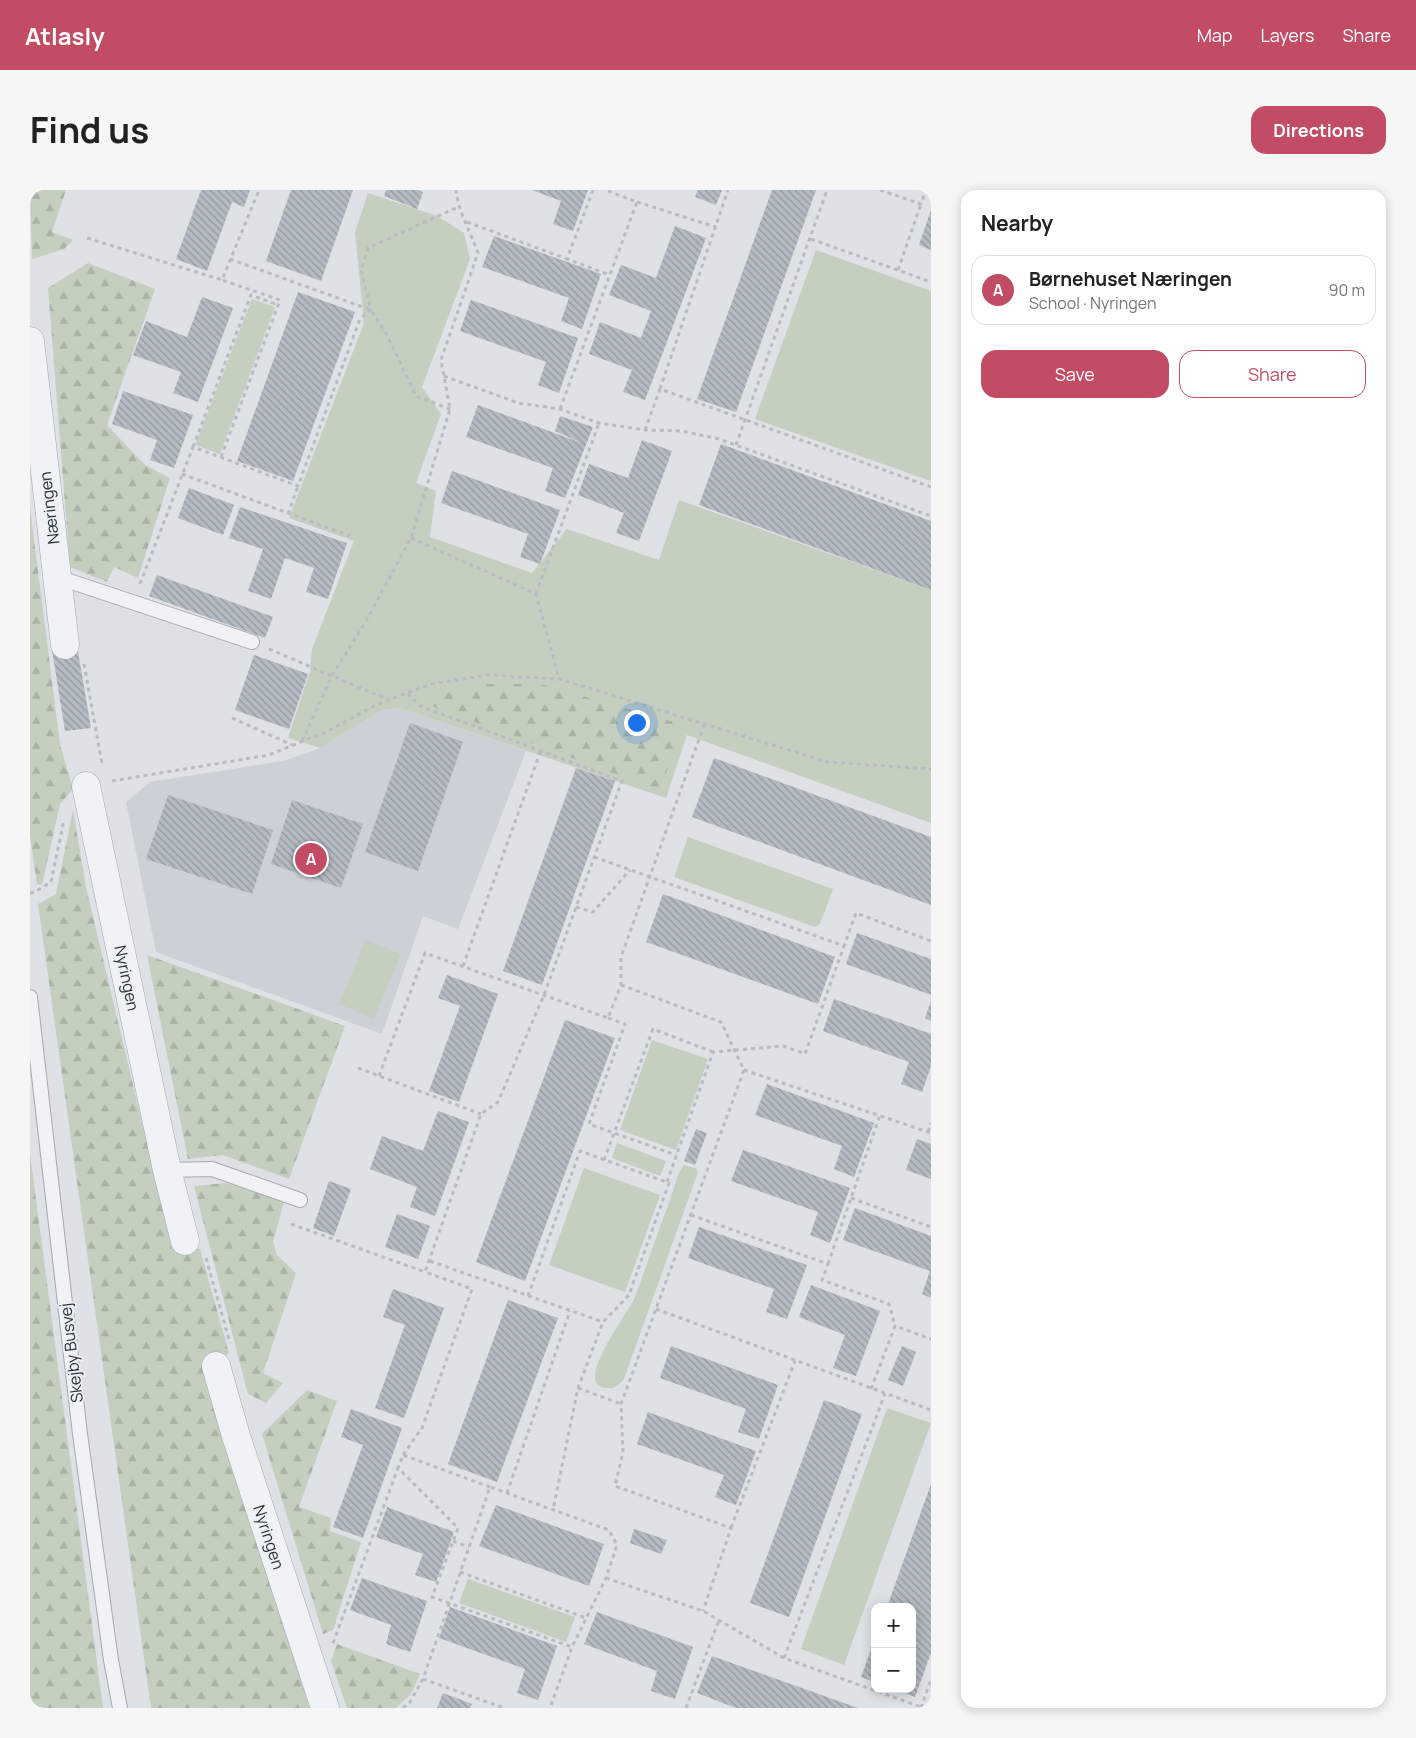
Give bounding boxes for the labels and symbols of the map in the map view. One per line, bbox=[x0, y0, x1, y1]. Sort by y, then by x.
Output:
street label: Næringen bbox=[34, 470, 64, 546]
your location bbox=[624, 710, 650, 736]
pin: A bbox=[295, 840, 327, 878]
street label: Nyringen bbox=[109, 943, 145, 1013]
street label: Skejby Busvej bbox=[54, 1302, 88, 1404]
street label: Nyringen bbox=[248, 1502, 290, 1572]

